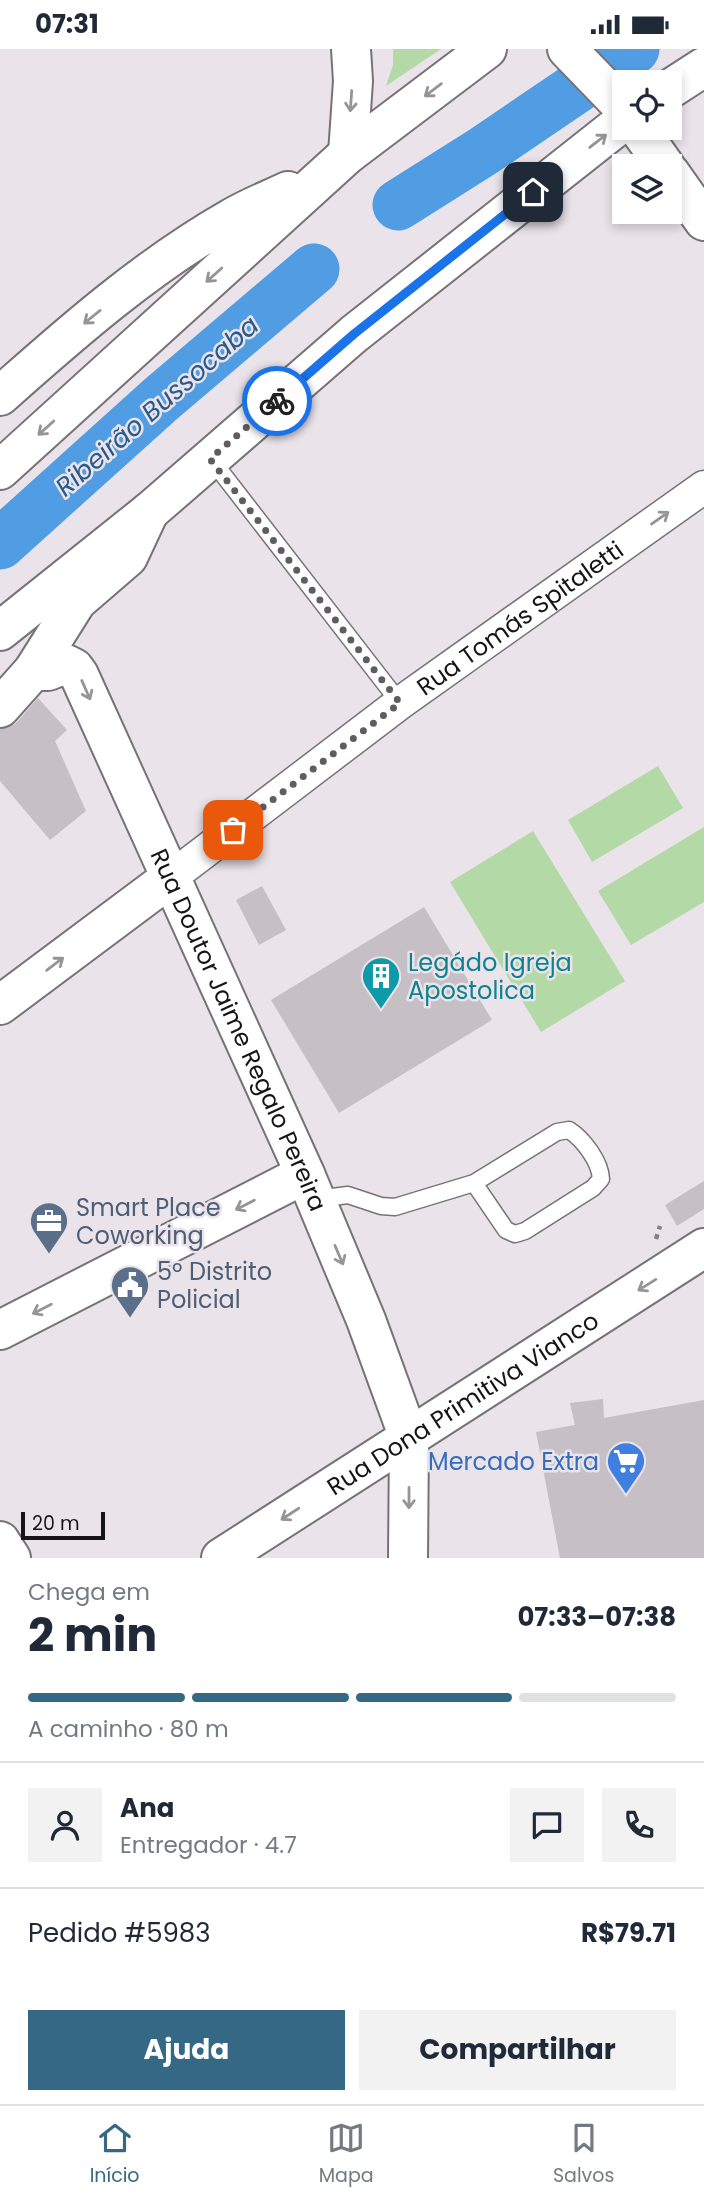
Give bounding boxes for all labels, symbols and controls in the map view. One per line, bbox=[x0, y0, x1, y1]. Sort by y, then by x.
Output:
text: 07:31 bbox=[35, 6, 99, 42]
map controls bbox=[612, 70, 682, 224]
button: locate bbox=[612, 70, 682, 140]
one-way arrow bbox=[423, 82, 442, 97]
one-way arrow bbox=[344, 90, 357, 112]
one-way arrow bbox=[589, 133, 607, 148]
button: layers bbox=[612, 154, 682, 224]
pin bbox=[503, 162, 563, 222]
icon: home bbox=[514, 173, 552, 211]
one-way arrow bbox=[205, 267, 223, 283]
water label: Ribeirão Bussocaba bbox=[48, 308, 266, 504]
one-way arrow bbox=[84, 309, 102, 324]
courier bbox=[242, 366, 312, 436]
icon: bike bbox=[258, 382, 296, 420]
one-way arrow bbox=[38, 420, 55, 437]
one-way arrow bbox=[650, 511, 669, 525]
street label: Rua Tomás Spitaletti bbox=[410, 533, 630, 703]
one-way arrow bbox=[80, 679, 93, 700]
pin bbox=[203, 800, 263, 860]
icon: bag bbox=[214, 811, 252, 849]
street label: Rua Doutor Jaime Regalo Pereira bbox=[143, 843, 335, 1216]
place label: Legádo Igreja Apostolica bbox=[408, 946, 572, 1007]
building icon: Legádo Igreja Apostolica bbox=[360, 955, 402, 1010]
one-way arrow bbox=[45, 957, 64, 971]
place label: Smart Place Coworking bbox=[76, 1191, 221, 1252]
one-way arrow bbox=[235, 1199, 255, 1213]
office icon: Smart Place Coworking bbox=[28, 1200, 70, 1255]
one-way arrow bbox=[334, 1244, 347, 1265]
place label: 5º Distrito Policial bbox=[157, 1255, 272, 1316]
public building icon: 5º Distrito Policial bbox=[109, 1264, 151, 1319]
one-way arrow bbox=[637, 1279, 657, 1293]
one-way arrow bbox=[32, 1302, 53, 1316]
street label: Rua Dona Primitiva Vianco bbox=[320, 1304, 605, 1502]
supermarket icon: Mercado Extra bbox=[605, 1440, 647, 1495]
place label: Mercado Extra bbox=[428, 1445, 599, 1478]
one-way arrow bbox=[402, 1486, 416, 1509]
one-way arrow bbox=[281, 1506, 300, 1521]
scale bar bbox=[21, 1509, 105, 1541]
text: 20 m bbox=[32, 1510, 80, 1537]
text: Chega em bbox=[28, 1576, 150, 1608]
text: 07:33–07:38 bbox=[517, 1599, 676, 1635]
text: 2 min bbox=[28, 1603, 157, 1667]
text: A caminho · 80 m bbox=[28, 1713, 229, 1745]
button: person bbox=[28, 1788, 102, 1862]
button: chat bbox=[510, 1788, 584, 1862]
button: phone bbox=[602, 1788, 676, 1862]
text: Ana bbox=[120, 1790, 174, 1826]
text: Entregador · 4.7 bbox=[120, 1829, 297, 1861]
text: Pedido #5983 bbox=[28, 1915, 211, 1951]
text: R$79.71 bbox=[581, 1915, 676, 1951]
button: Ajuda bbox=[28, 2010, 345, 2090]
button: Compartilhar bbox=[359, 2010, 676, 2090]
tab: Início bbox=[90, 2119, 140, 2190]
tab: Mapa bbox=[319, 2119, 374, 2190]
tab: Salvos bbox=[553, 2119, 614, 2190]

